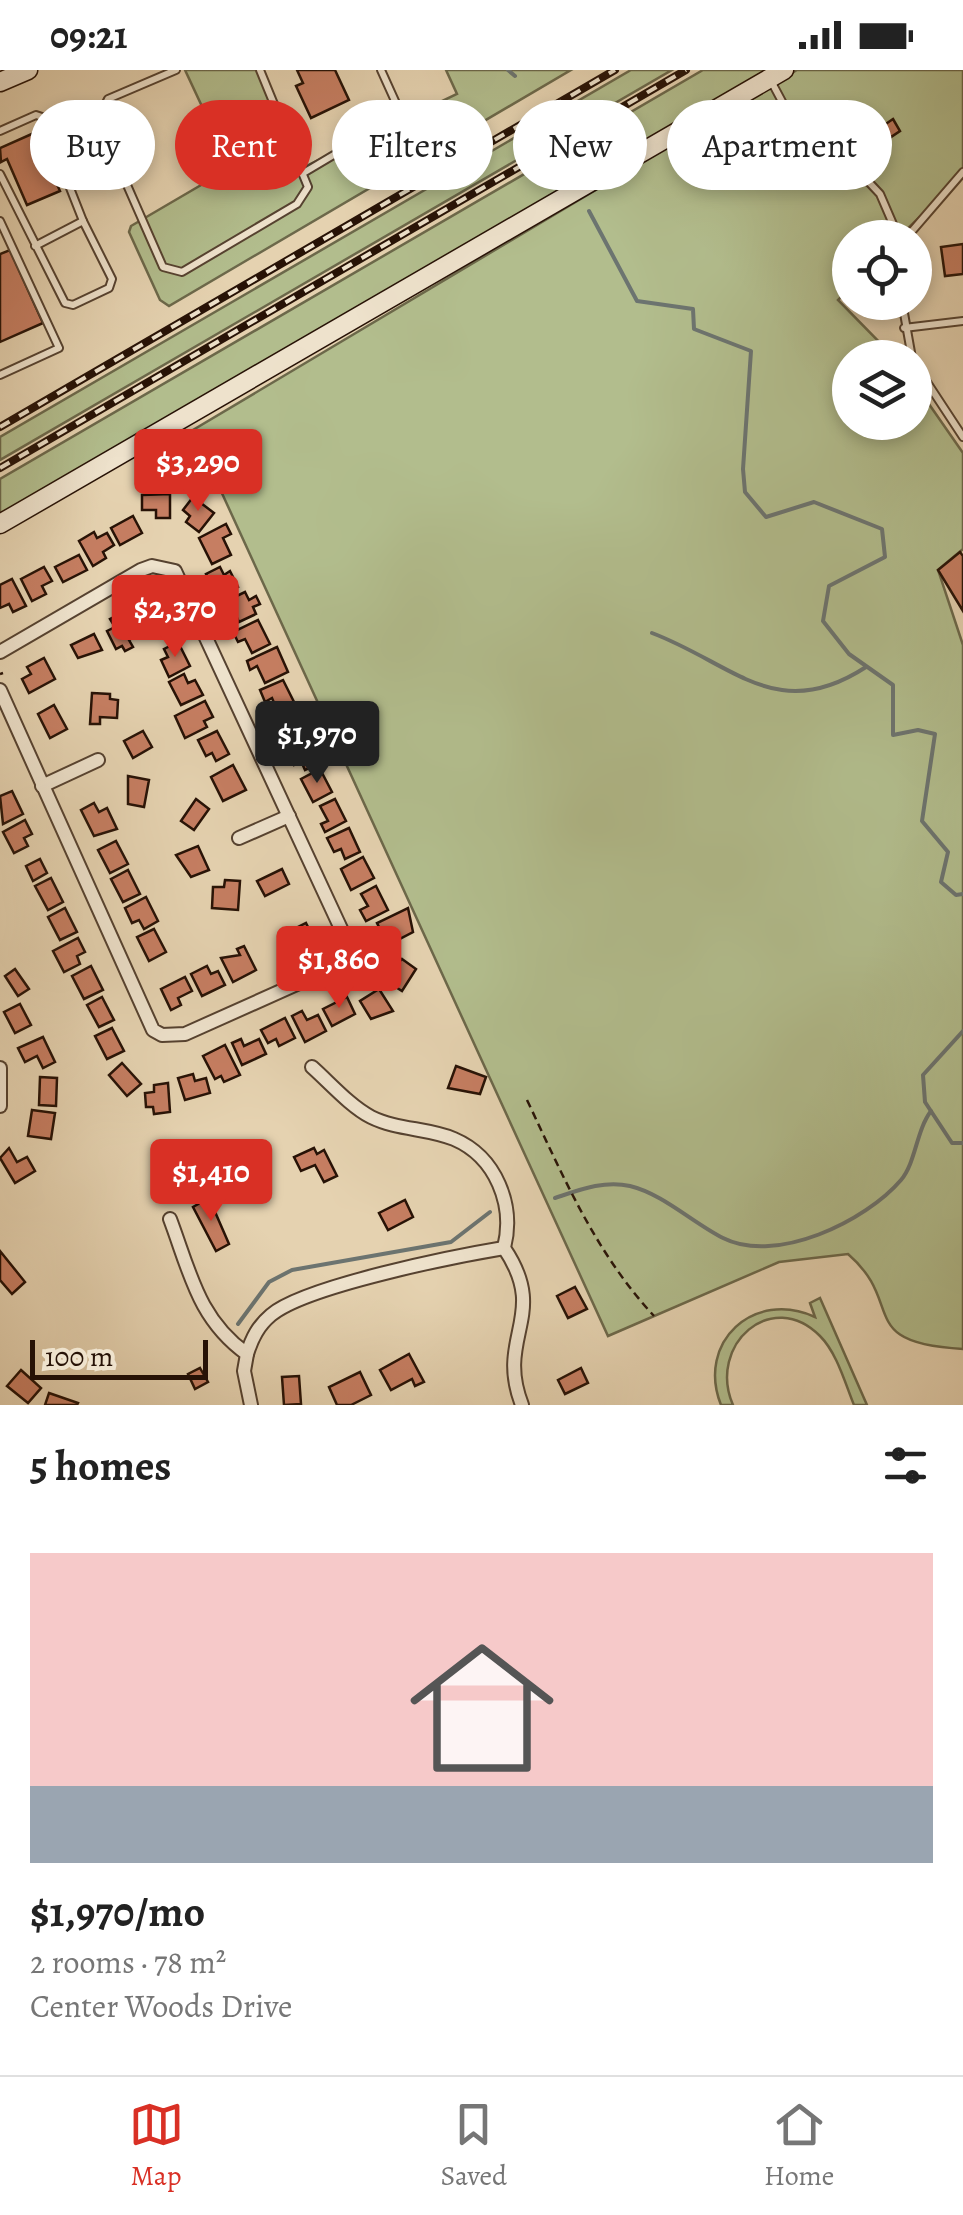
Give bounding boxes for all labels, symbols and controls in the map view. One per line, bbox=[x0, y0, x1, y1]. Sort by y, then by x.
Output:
text: 09:21 bbox=[50, 9, 128, 61]
chip: Buy bbox=[30, 100, 155, 190]
chip: Rent bbox=[175, 100, 312, 190]
chip: Filters bbox=[332, 100, 493, 190]
chip: New bbox=[513, 100, 647, 190]
chip: Apartment bbox=[667, 100, 892, 190]
map controls bbox=[832, 220, 932, 440]
button: locate bbox=[832, 220, 932, 320]
button: layers bbox=[832, 340, 932, 440]
pin: $3,290 bbox=[117, 429, 279, 514]
text: $3,290 bbox=[156, 439, 240, 483]
pin: $2,370 bbox=[94, 575, 256, 660]
text: $2,370 bbox=[134, 585, 216, 629]
pin: $1,970 bbox=[236, 701, 398, 786]
text: $1,970 bbox=[277, 711, 357, 755]
pin: $1,860 bbox=[258, 926, 420, 1011]
text: $1,860 bbox=[298, 936, 380, 980]
pin: $1,410 bbox=[130, 1139, 292, 1224]
text: $1,410 bbox=[172, 1149, 250, 1193]
scale bar bbox=[30, 1335, 208, 1380]
text: 100 m bbox=[45, 1338, 113, 1376]
text: 5 homes bbox=[30, 1437, 171, 1494]
icon: filters bbox=[878, 1438, 933, 1493]
icon: home bbox=[392, 1618, 572, 1798]
text: $1,970/mo bbox=[30, 1883, 205, 1940]
text: 2 rooms · 78 m² bbox=[30, 1940, 226, 1984]
text: Center Woods Drive bbox=[30, 1984, 292, 2028]
tab: Map bbox=[129, 2097, 184, 2195]
tab: Saved bbox=[441, 2097, 507, 2195]
tab: Home bbox=[764, 2097, 834, 2195]

